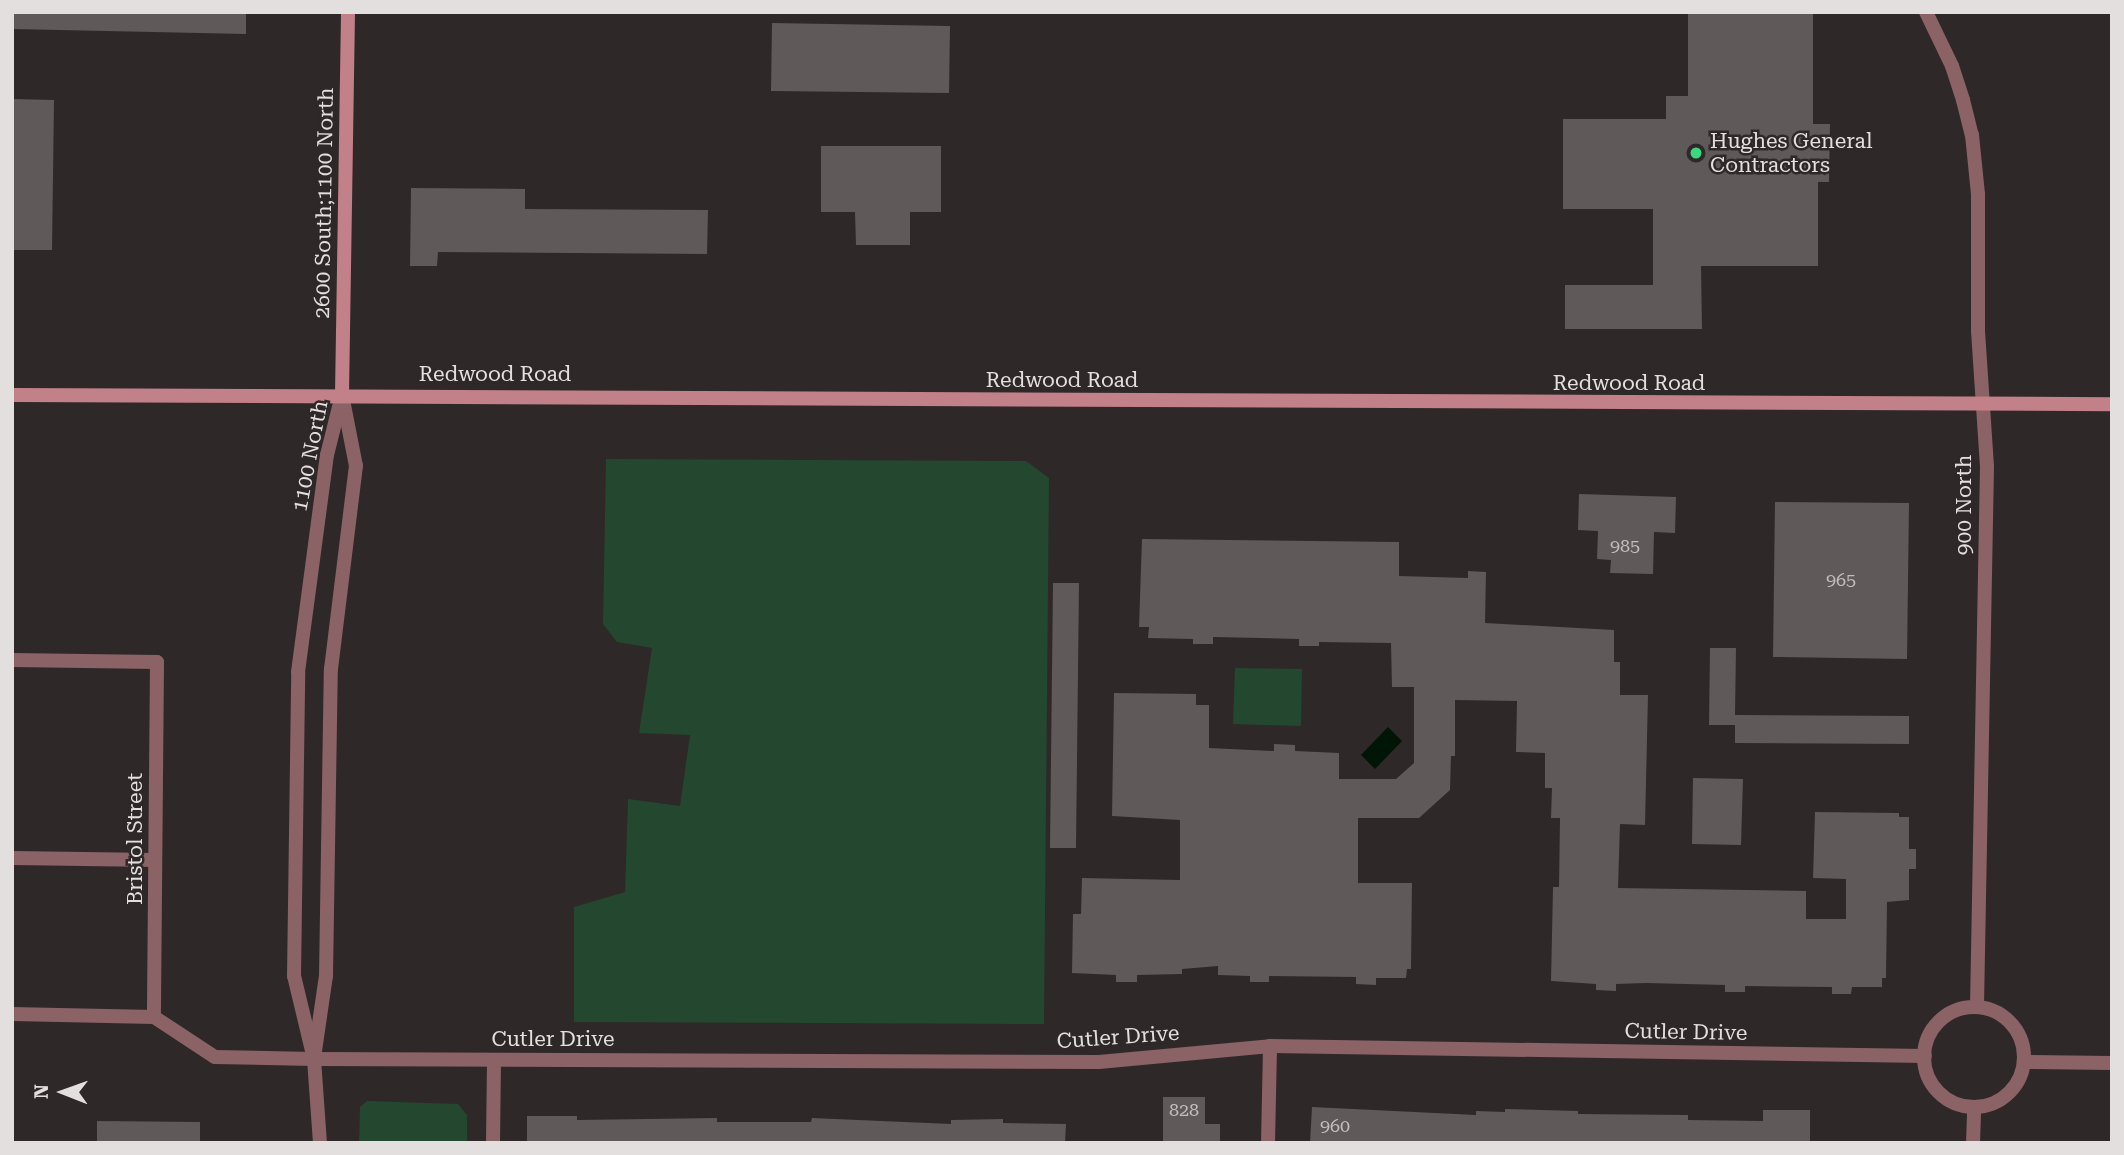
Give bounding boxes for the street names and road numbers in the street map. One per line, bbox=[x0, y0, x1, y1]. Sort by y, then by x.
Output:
street label: 2600 South;1100 North bbox=[309, 87, 339, 319]
street label: Redwood Road bbox=[419, 361, 571, 387]
street label: Redwood Road bbox=[986, 367, 1138, 393]
street label: Redwood Road bbox=[1553, 370, 1705, 396]
street label: 1100 North bbox=[287, 399, 333, 513]
street label: 900 North bbox=[1951, 455, 1977, 555]
street label: Bristol Street bbox=[122, 773, 148, 905]
street label: Cutler Drive bbox=[1624, 1018, 1748, 1046]
street label: Cutler Drive bbox=[1056, 1020, 1180, 1054]
street label: Cutler Drive bbox=[492, 1026, 614, 1052]

